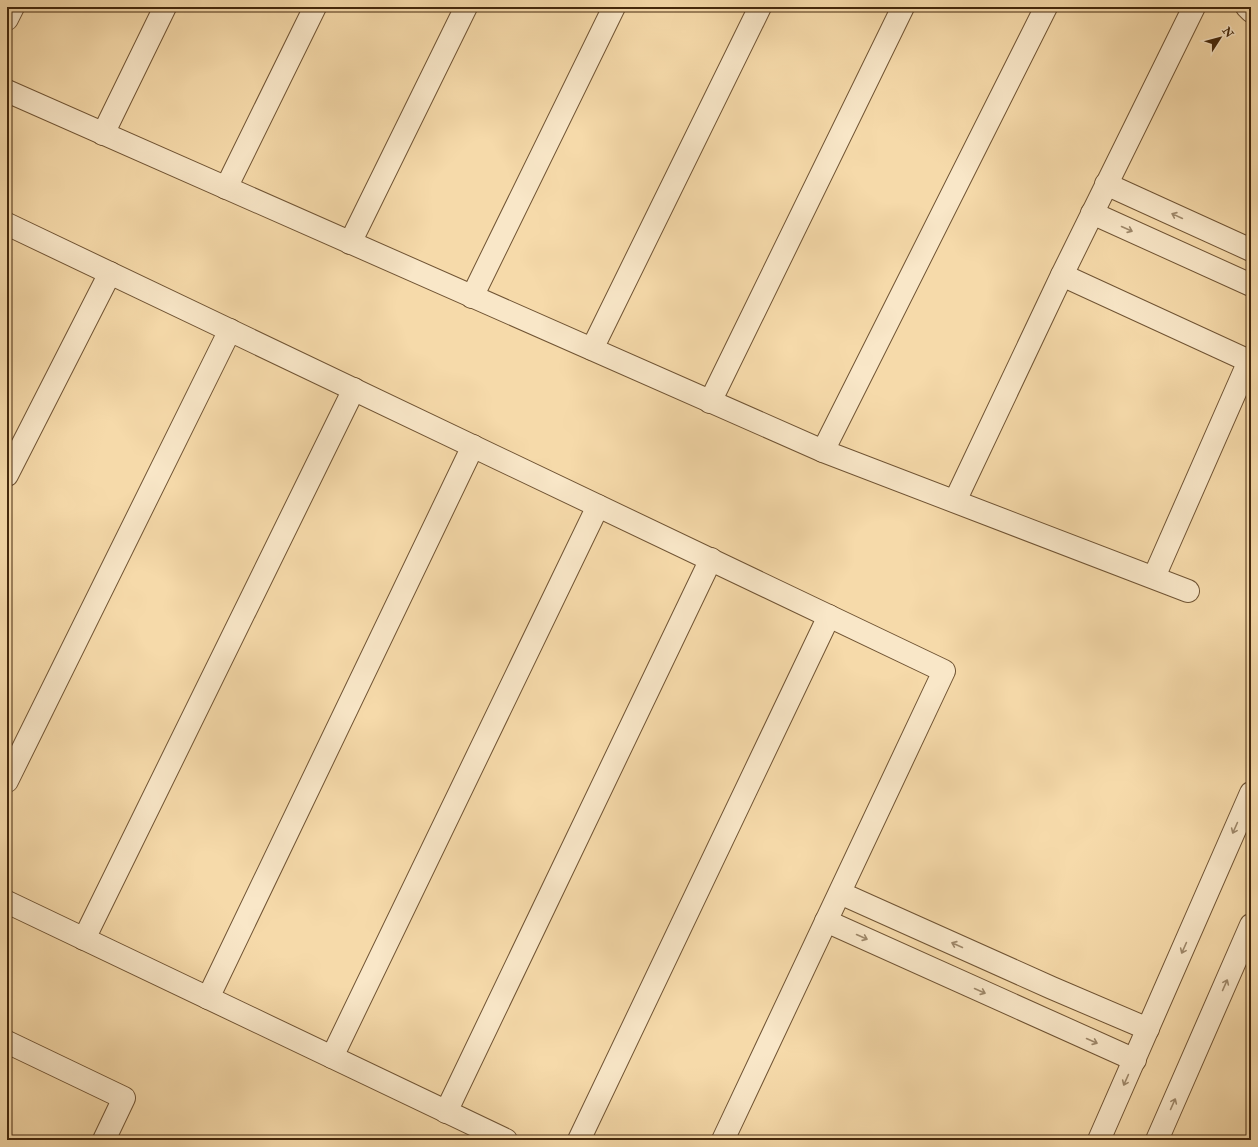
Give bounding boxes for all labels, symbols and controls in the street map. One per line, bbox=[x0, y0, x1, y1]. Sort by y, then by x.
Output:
north arrow bbox=[1200, 18, 1240, 58]
text: N bbox=[1219, 24, 1237, 41]
one-way arrow bbox=[1172, 212, 1184, 219]
one-way arrow bbox=[1121, 226, 1133, 233]
one-way arrow bbox=[1231, 822, 1239, 834]
one-way arrow bbox=[855, 934, 867, 941]
one-way arrow bbox=[952, 941, 964, 949]
one-way arrow bbox=[1179, 941, 1187, 953]
one-way arrow bbox=[1222, 980, 1229, 992]
one-way arrow bbox=[974, 987, 986, 995]
one-way arrow bbox=[1086, 1037, 1098, 1045]
one-way arrow bbox=[1122, 1073, 1129, 1085]
one-way arrow bbox=[1169, 1099, 1177, 1111]

